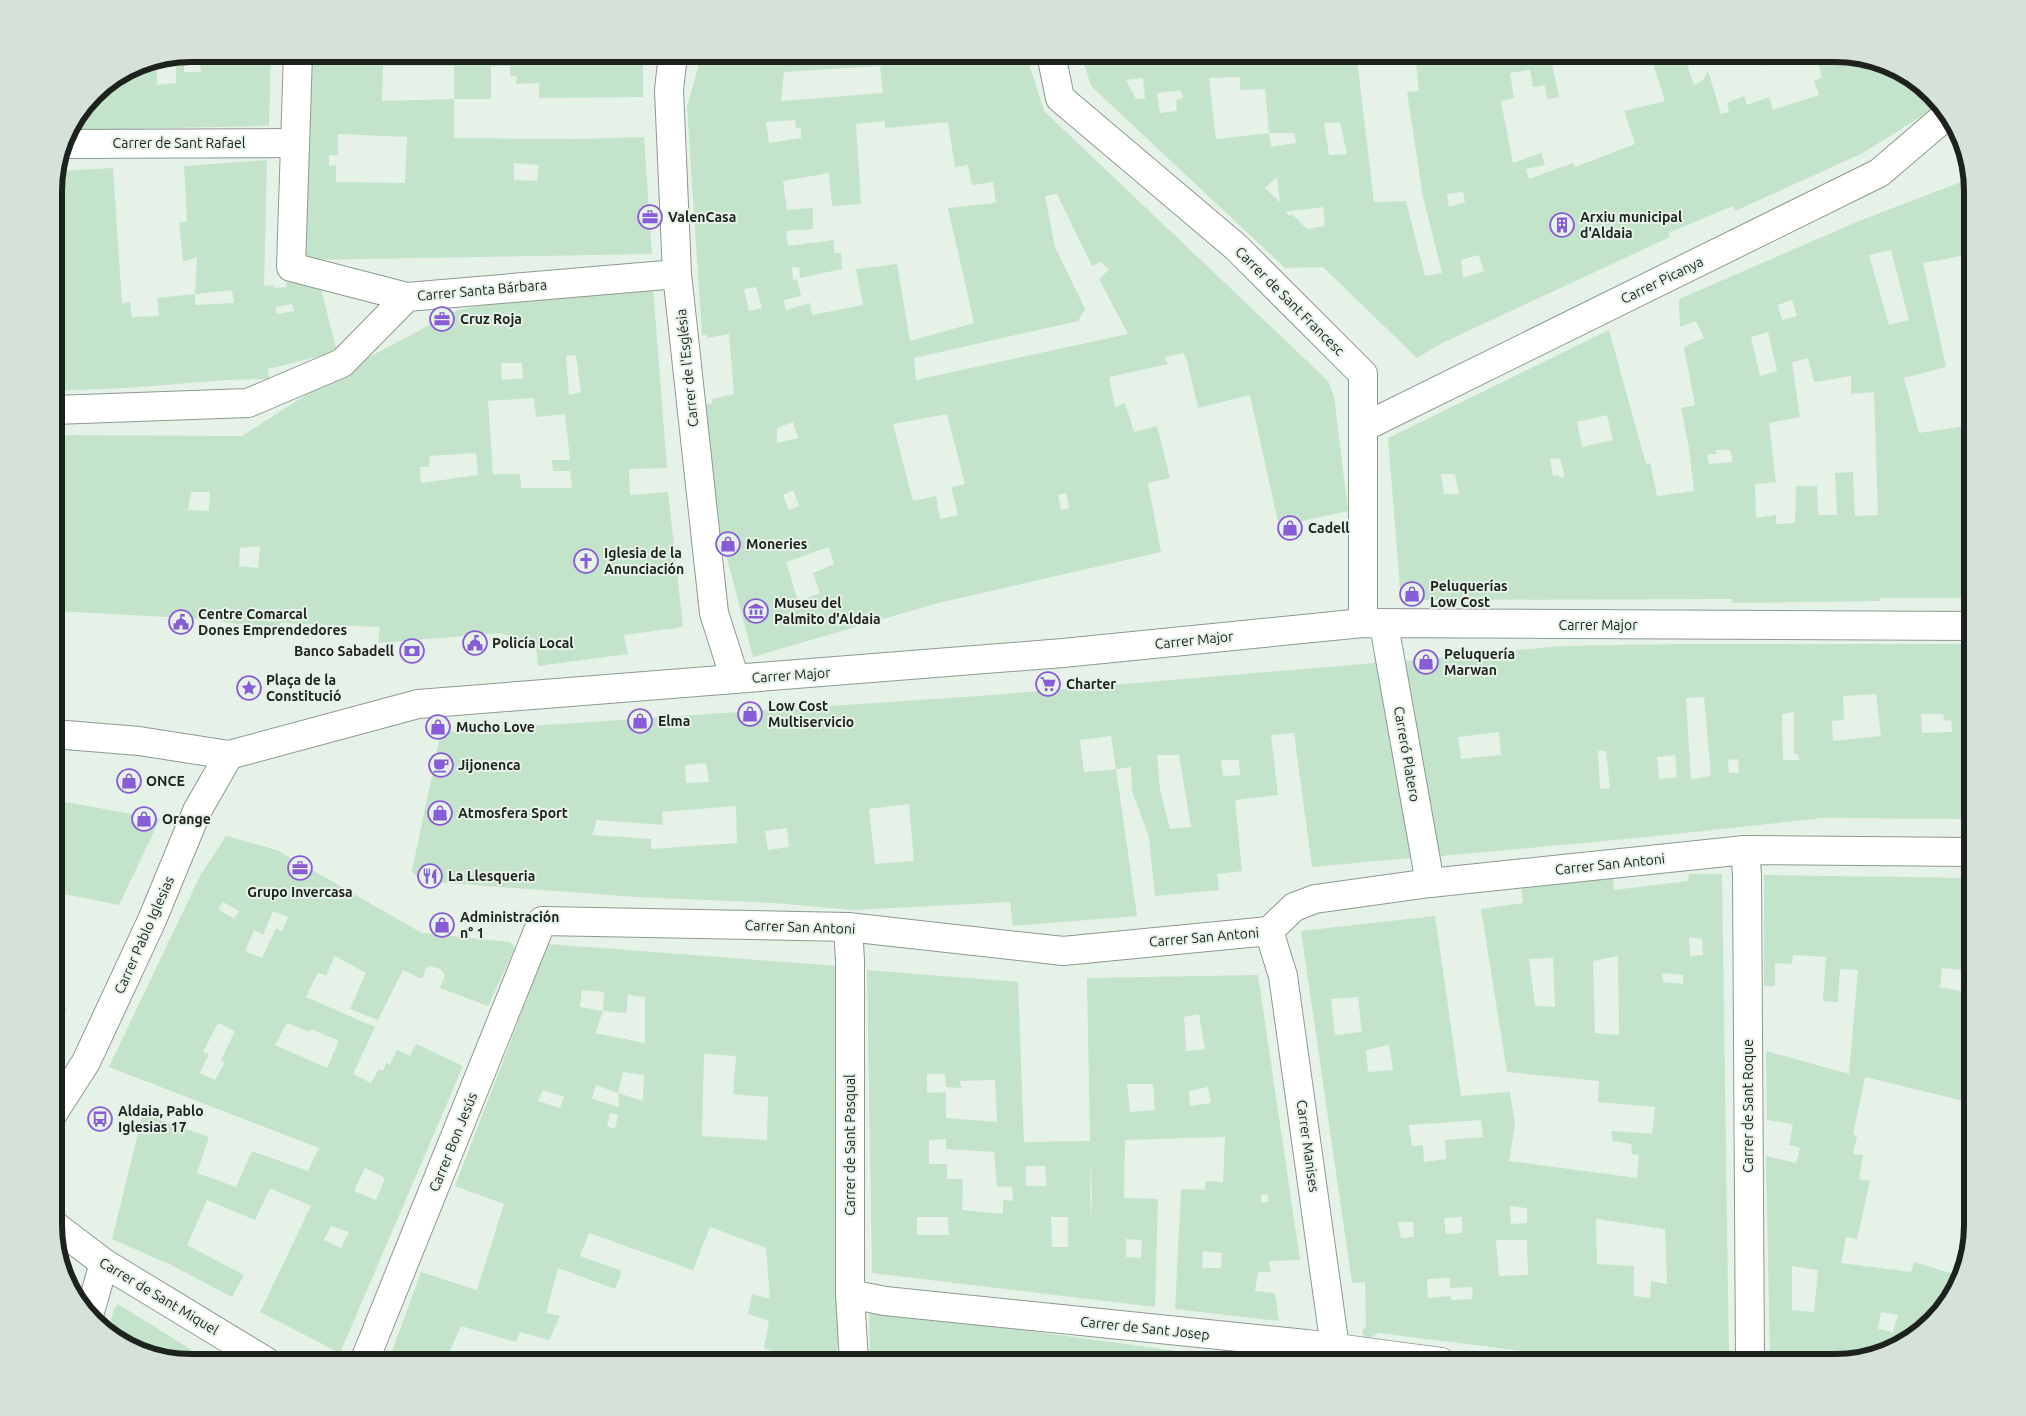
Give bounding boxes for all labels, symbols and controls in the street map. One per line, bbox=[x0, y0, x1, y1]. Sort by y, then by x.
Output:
street label: Carrer de Sant Rafael bbox=[113, 135, 246, 151]
office icon: ValenCasa bbox=[637, 204, 663, 230]
place label: ValenCasa bbox=[668, 209, 736, 225]
place label: Arxiu municipal d'Aldaia bbox=[1580, 209, 1682, 241]
building icon: Arxiu municipal d'Aldaia bbox=[1549, 212, 1575, 238]
street label: Carrer de Sant Francesc bbox=[1232, 243, 1348, 359]
street label: Carrer Picanya bbox=[1618, 253, 1706, 307]
street label: Carrer Santa Bárbara bbox=[416, 276, 548, 304]
office icon: Cruz Roja bbox=[429, 306, 455, 332]
street label: Carrer de l'Església bbox=[673, 308, 701, 428]
place label: Cruz Roja bbox=[460, 311, 522, 327]
shop icon: Cadell bbox=[1277, 515, 1303, 541]
place label: Cadell bbox=[1308, 520, 1350, 536]
shop icon: Moneries bbox=[715, 531, 741, 557]
place label: Moneries bbox=[746, 536, 808, 552]
place label: Iglesia de la Anunciación bbox=[604, 545, 684, 577]
church icon: Iglesia de la Anunciación bbox=[573, 548, 599, 574]
place label: Peluquerías Low Cost bbox=[1430, 578, 1508, 610]
shop icon: Peluquerías Low Cost bbox=[1399, 581, 1425, 607]
place label: Museu del Palmito d'Aldaia bbox=[774, 595, 881, 627]
museum icon: Museu del Palmito d'Aldaia bbox=[743, 598, 769, 624]
place label: Centre Comarcal Dones Emprendedores bbox=[198, 606, 347, 638]
public building icon: Centre Comarcal Dones Emprendedores bbox=[168, 609, 194, 635]
street label: Carrer Major bbox=[1559, 617, 1638, 633]
street label: Carrer Major bbox=[1154, 628, 1235, 652]
public building icon: Policía Local bbox=[462, 630, 488, 656]
place label: Policía Local bbox=[492, 635, 574, 651]
bank icon: Banco Sabadell bbox=[399, 638, 425, 664]
place label: Banco Sabadell bbox=[294, 643, 394, 659]
place label: Peluquería Marwan bbox=[1444, 646, 1515, 678]
shop icon: Peluquería Marwan bbox=[1413, 649, 1439, 675]
street label: Carrer Major bbox=[751, 664, 832, 686]
supermarket icon: Charter bbox=[1035, 671, 1061, 697]
place label: Plaça de la Constitució bbox=[266, 672, 341, 704]
place icon: Plaça de la Constitució bbox=[236, 675, 262, 701]
place label: Charter bbox=[1066, 676, 1116, 692]
place label: Low Cost Multiservicio bbox=[768, 698, 854, 730]
shop icon: Low Cost Multiservicio bbox=[737, 701, 763, 727]
street label: Carreró Platero bbox=[1391, 705, 1423, 803]
shop icon: Elma bbox=[627, 708, 653, 734]
place label: Elma bbox=[658, 713, 690, 729]
shop icon: Mucho Love bbox=[425, 714, 451, 740]
place label: Mucho Love bbox=[456, 719, 535, 735]
cafe icon: Jijonenca bbox=[428, 752, 454, 778]
place label: Jijonenca bbox=[458, 757, 521, 773]
shop icon: ONCE bbox=[116, 768, 142, 794]
place label: ONCE bbox=[146, 773, 185, 789]
shop icon: Atmosfera Sport bbox=[427, 800, 453, 826]
place label: Atmosfera Sport bbox=[458, 805, 568, 821]
shop icon: Orange bbox=[131, 806, 157, 832]
place label: Orange bbox=[162, 811, 211, 827]
street label: Carrer San Antoni bbox=[1554, 850, 1666, 878]
office icon: Grupo Invercasa bbox=[287, 855, 313, 881]
restaurant icon: La Llesqueria bbox=[417, 863, 443, 889]
place label: La Llesqueria bbox=[448, 868, 535, 884]
street label: Carrer Pablo Iglesias bbox=[111, 874, 177, 996]
place label: Grupo Invercasa bbox=[247, 884, 353, 900]
place label: Administración n° 1 bbox=[460, 909, 559, 941]
shop icon: Administración n° 1 bbox=[429, 912, 455, 938]
street label: Carrer San Antoni bbox=[744, 917, 856, 937]
street label: Carrer San Antoni bbox=[1148, 924, 1260, 950]
street label: Carrer de Sant Roque bbox=[1740, 1039, 1756, 1173]
street label: Carrer de Sant Pasqual bbox=[842, 1074, 858, 1216]
street label: Carrer Bon Jesús bbox=[426, 1090, 480, 1194]
street label: Carrer Manises bbox=[1294, 1099, 1322, 1193]
place label: Aldaia, Pablo Iglesias 17 bbox=[118, 1103, 204, 1135]
bus stop icon: Aldaia, Pablo Iglesias 17 bbox=[87, 1106, 113, 1132]
street label: Carrer de Sant Miquel bbox=[97, 1254, 222, 1338]
street label: Carrer de Sant Josep bbox=[1079, 1313, 1211, 1343]

